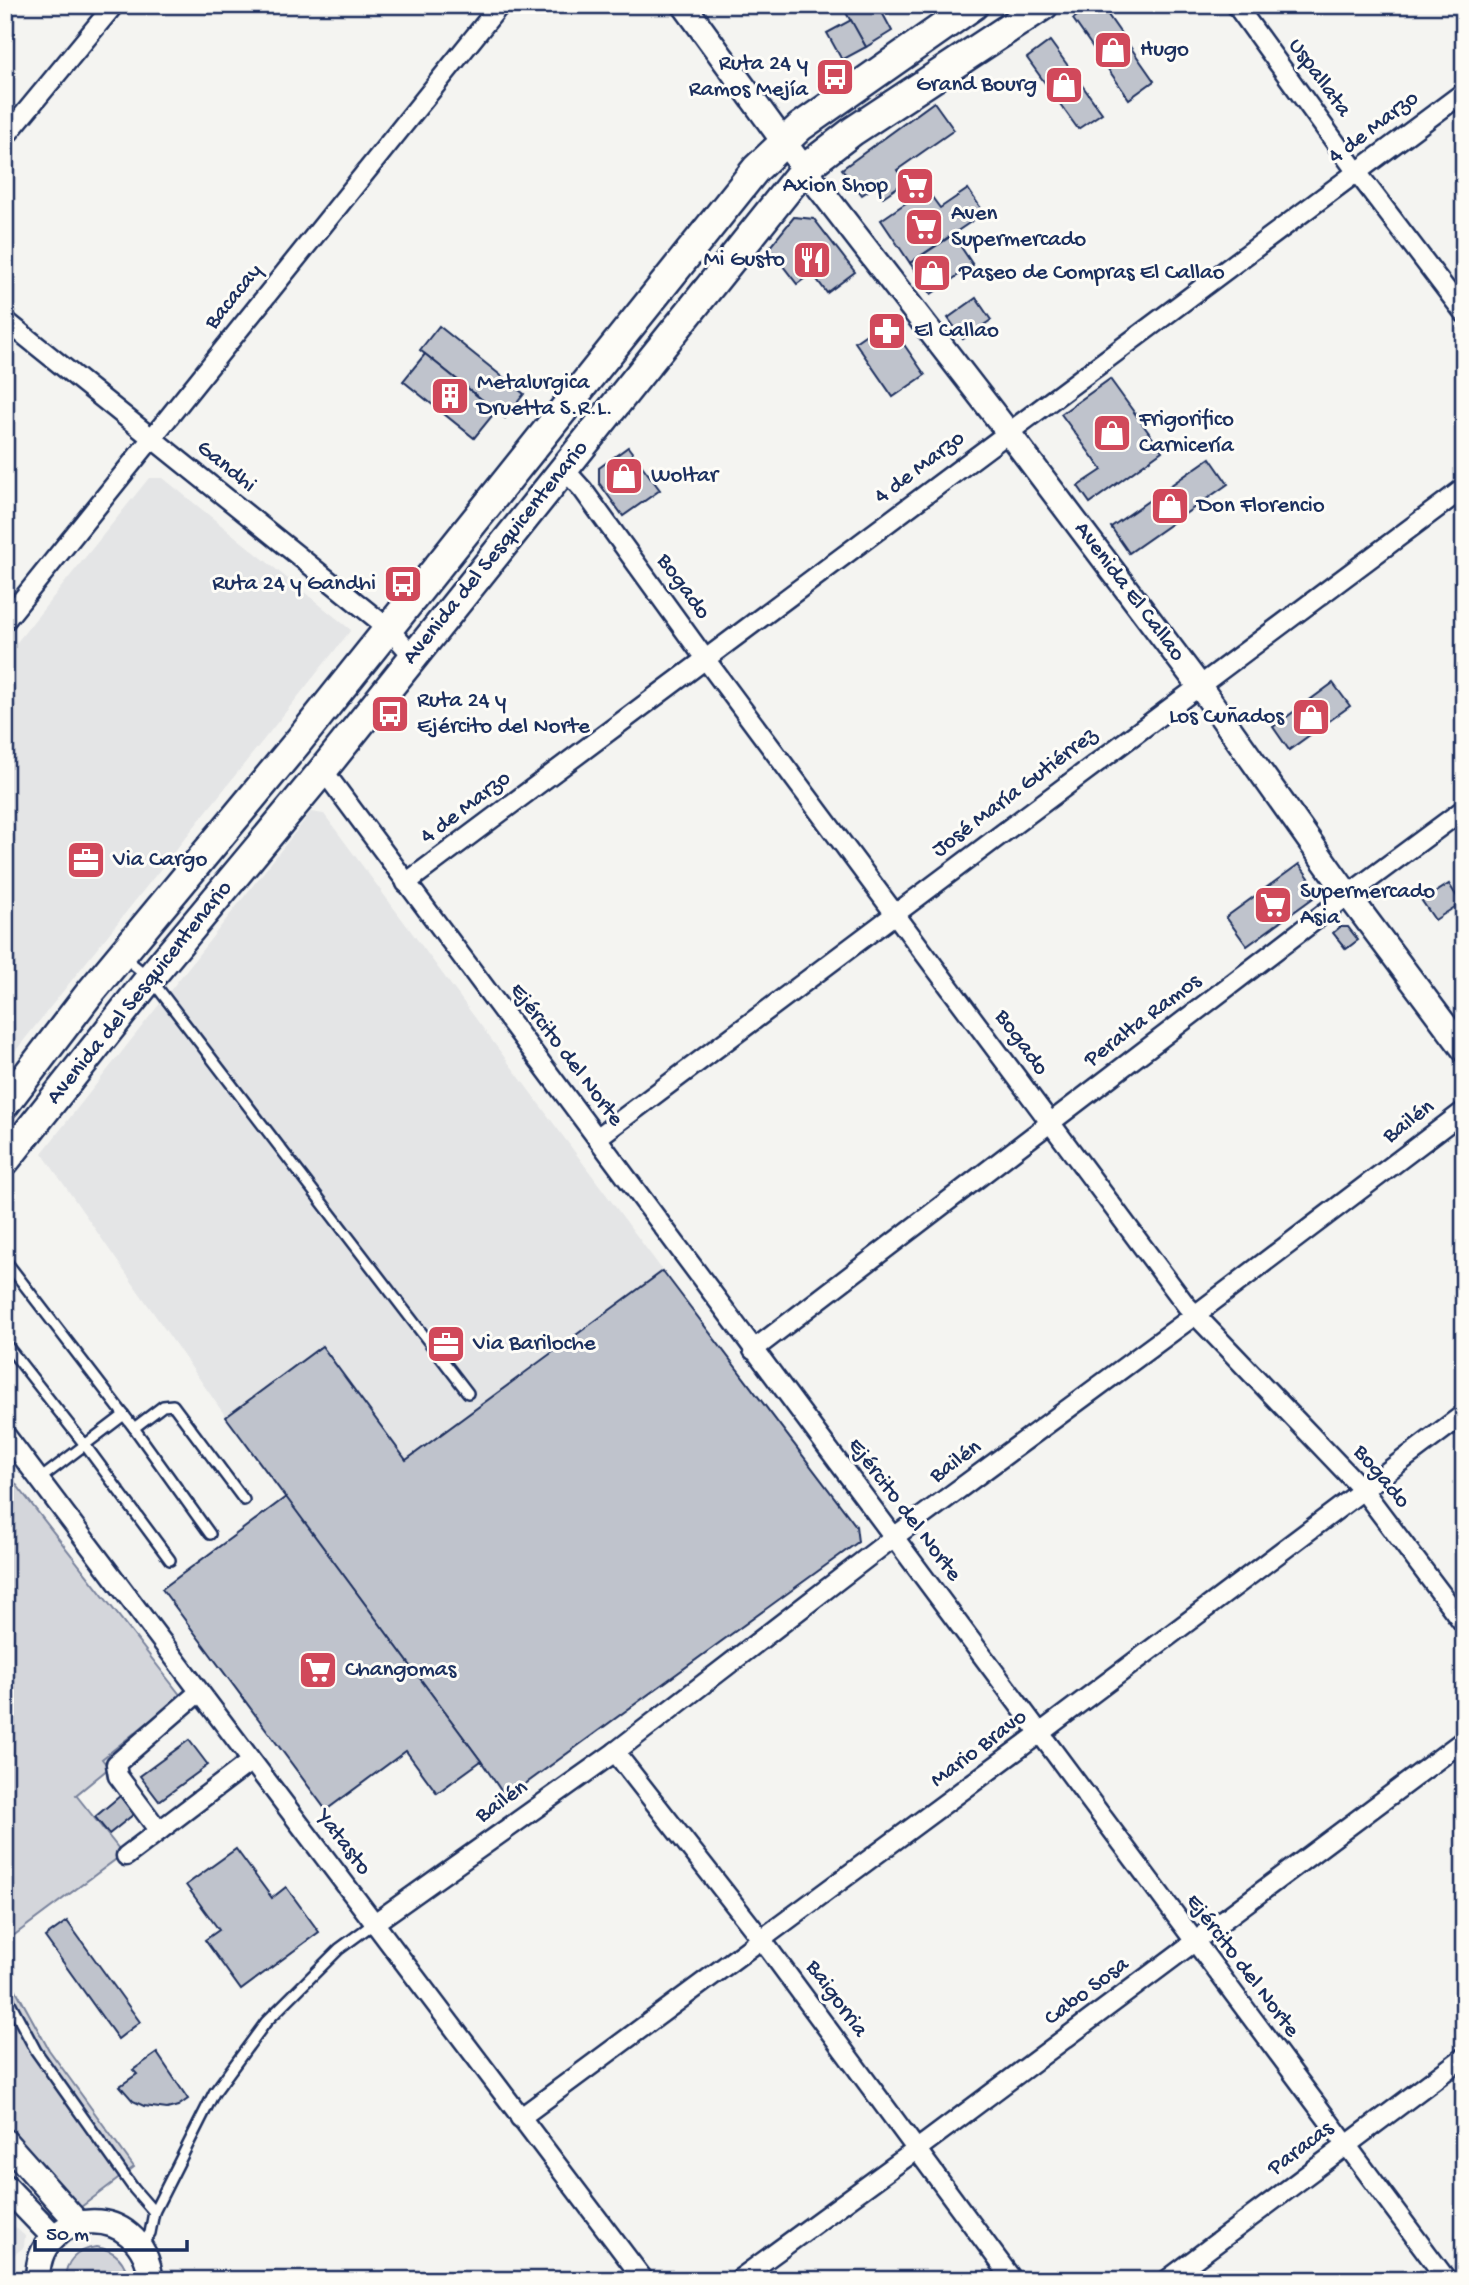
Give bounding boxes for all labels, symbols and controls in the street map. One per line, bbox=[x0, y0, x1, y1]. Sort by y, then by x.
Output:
shop icon: Hugo bbox=[1092, 29, 1134, 71]
street label: Uspallata bbox=[1281, 33, 1357, 124]
place label: Hugo bbox=[1140, 37, 1189, 64]
place label: Ruta 24 y Ramos Mejía bbox=[689, 51, 809, 104]
bus stop icon: Ruta 24 y Ramos Mejía bbox=[814, 56, 856, 98]
shop icon: Grand Bourg bbox=[1043, 64, 1085, 106]
place label: Grand Bourg bbox=[916, 72, 1037, 99]
street label: 4 de Marzo bbox=[1324, 85, 1425, 171]
supermarket icon: Axion Shop bbox=[894, 165, 936, 207]
place label: Axion Shop bbox=[783, 173, 888, 200]
place label: Aven Supermercado bbox=[951, 201, 1086, 254]
supermarket icon: Aven Supermercado bbox=[903, 206, 945, 248]
restaurant icon: Mi Gusto bbox=[791, 239, 833, 281]
place label: Mi Gusto bbox=[704, 247, 785, 274]
shop icon: Paseo de Compras El Callao bbox=[911, 252, 953, 294]
street label: Bacacay bbox=[199, 259, 269, 336]
place label: Paseo de Compras El Callao bbox=[958, 260, 1225, 287]
pharmacy icon: El Callao bbox=[866, 310, 908, 352]
place label: El Callao bbox=[914, 318, 999, 345]
place label: Metalurgica Druetta S.R.L. bbox=[475, 370, 613, 423]
building icon: Metalurgica Druetta S.R.L. bbox=[429, 375, 471, 417]
place label: Frigorifico Carnicería bbox=[1138, 407, 1235, 460]
shop icon: Frigorifico Carnicería bbox=[1091, 412, 1133, 454]
street label: 4 de Marzo bbox=[870, 425, 971, 511]
street label: Gandhi bbox=[191, 435, 261, 499]
street label: Avenida del Sesquicentenario bbox=[397, 436, 595, 670]
shop icon: Woltar bbox=[603, 455, 645, 497]
place label: Woltar bbox=[651, 463, 720, 490]
shop icon: Don Florencio bbox=[1149, 485, 1191, 527]
place label: Don Florencio bbox=[1195, 493, 1325, 520]
street label: Avenida El Callao bbox=[1068, 517, 1190, 667]
street label: Bogado bbox=[649, 548, 716, 625]
bus stop icon: Ruta 24 y Gandhi bbox=[382, 563, 424, 605]
place label: Ruta 24 y Gandhi bbox=[212, 571, 376, 598]
place label: Ruta 24 y Ejército del Norte bbox=[417, 688, 591, 741]
bus stop icon: Ruta 24 y Ejército del Norte bbox=[369, 693, 411, 735]
shop icon: Los Cuñados bbox=[1290, 696, 1332, 738]
place label: Los Cuñados bbox=[1169, 704, 1285, 731]
street label: José María Gutiérrez bbox=[927, 722, 1104, 864]
street label: 4 de Marzo bbox=[416, 765, 517, 851]
office icon: Via Cargo bbox=[65, 839, 107, 881]
place label: Via Cargo bbox=[112, 847, 207, 874]
street label: Avenida del Sesquicentenario bbox=[41, 876, 239, 1110]
place label: Supermercado Asia bbox=[1300, 879, 1435, 932]
supermarket icon: Supermercado Asia bbox=[1252, 884, 1294, 926]
street label: Peralta Ramos bbox=[1078, 968, 1207, 1074]
street label: Ejército del Norte bbox=[503, 978, 629, 1133]
street label: Bogado bbox=[987, 1004, 1054, 1081]
street label: Bailén bbox=[1377, 1094, 1440, 1151]
office icon: Via Bariloche bbox=[425, 1323, 467, 1365]
place label: Via Bariloche bbox=[472, 1331, 597, 1358]
street label: Ejército del Norte bbox=[841, 1433, 967, 1588]
street label: Bailén bbox=[924, 1434, 987, 1490]
street label: Bogado bbox=[1346, 1439, 1415, 1514]
supermarket icon: Changomas bbox=[297, 1649, 339, 1691]
place label: Changomas bbox=[345, 1657, 457, 1684]
street label: Mario Bravo bbox=[925, 1704, 1033, 1794]
street label: Bailén bbox=[470, 1774, 533, 1830]
street label: Yatasto bbox=[308, 1803, 377, 1881]
street label: Ejército del Norte bbox=[1179, 1889, 1305, 2044]
street label: Cabo Sosa bbox=[1039, 1951, 1135, 2032]
street label: Baigorria bbox=[798, 1954, 874, 2044]
street label: Paracas bbox=[1262, 2115, 1340, 2183]
scale bar bbox=[35, 2208, 187, 2252]
text: 50 m bbox=[46, 2224, 89, 2249]

